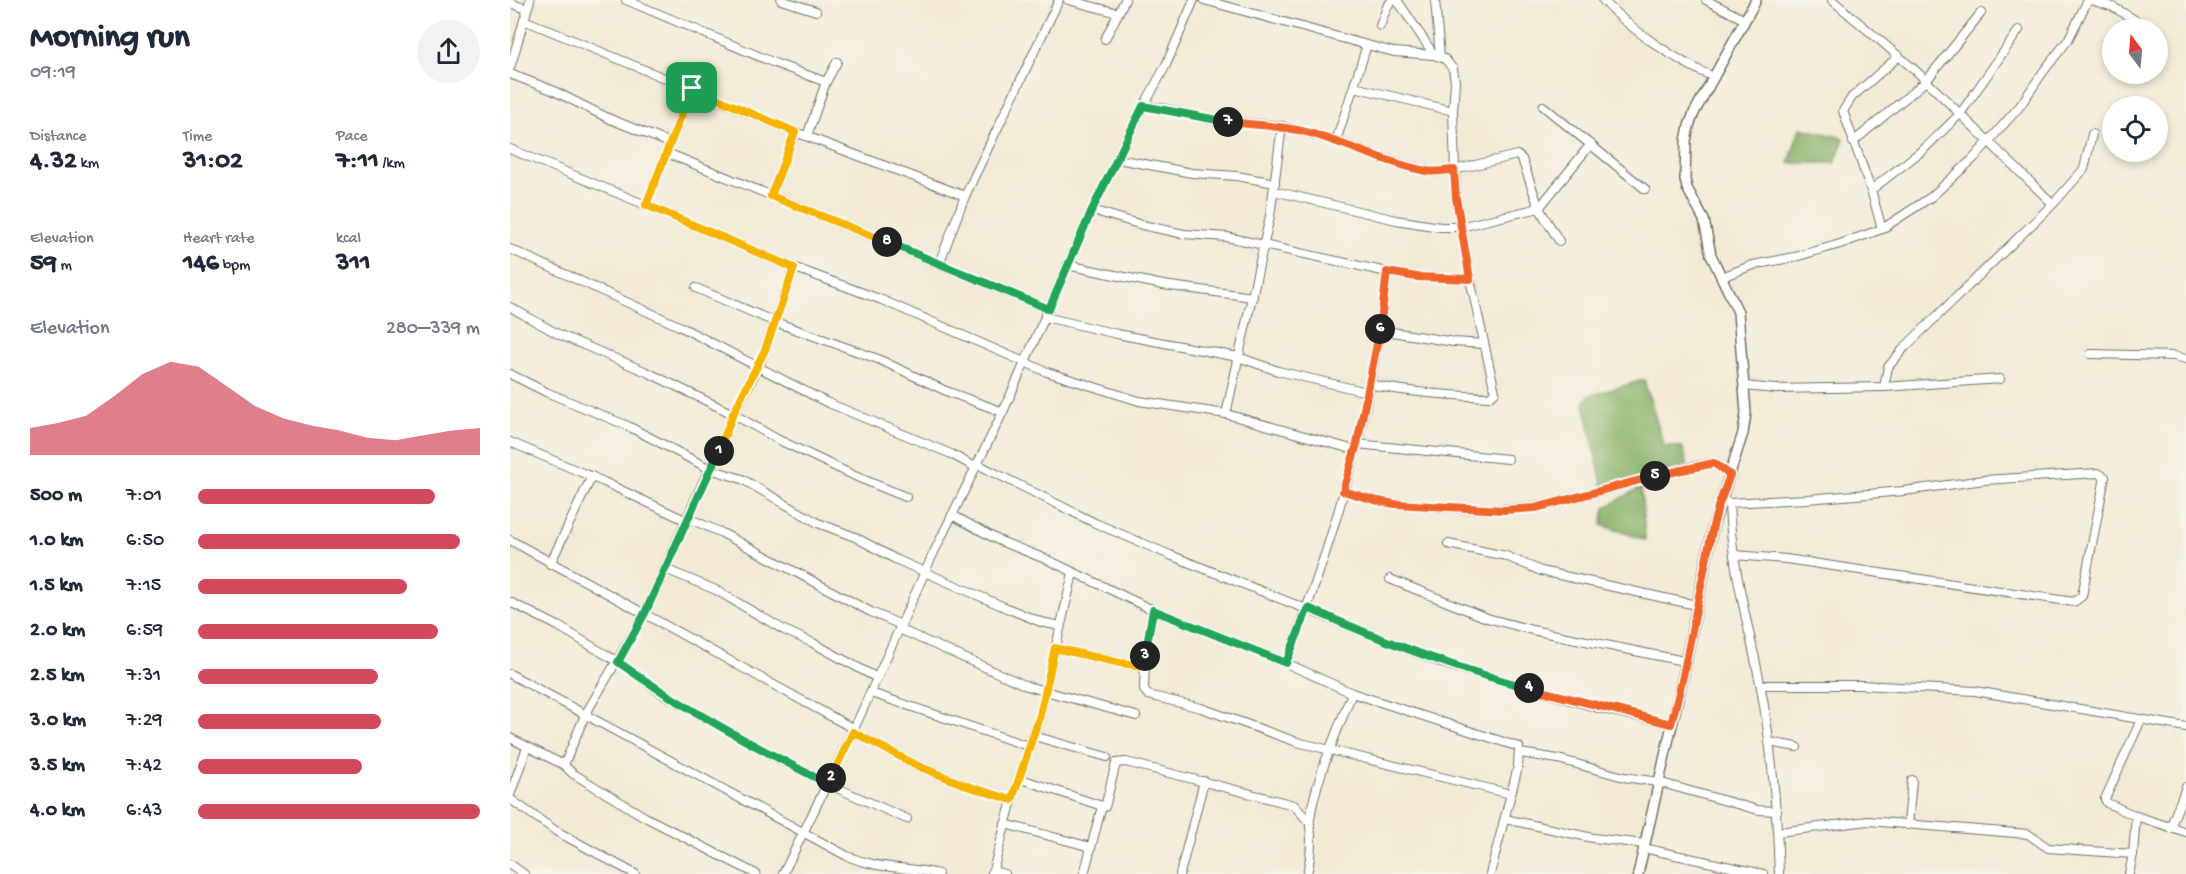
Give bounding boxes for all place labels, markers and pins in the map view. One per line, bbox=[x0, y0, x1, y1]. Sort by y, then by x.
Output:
pin bbox=[666, 62, 717, 113]
pin: 7 bbox=[1213, 107, 1243, 137]
pin: 8 bbox=[872, 227, 902, 257]
pin: 6 bbox=[1365, 314, 1395, 344]
pin: 1 bbox=[704, 436, 734, 466]
pin: 5 bbox=[1640, 461, 1670, 491]
pin: 3 bbox=[1130, 641, 1160, 671]
pin: 4 bbox=[1514, 673, 1544, 703]
pin: 2 bbox=[816, 763, 846, 793]

